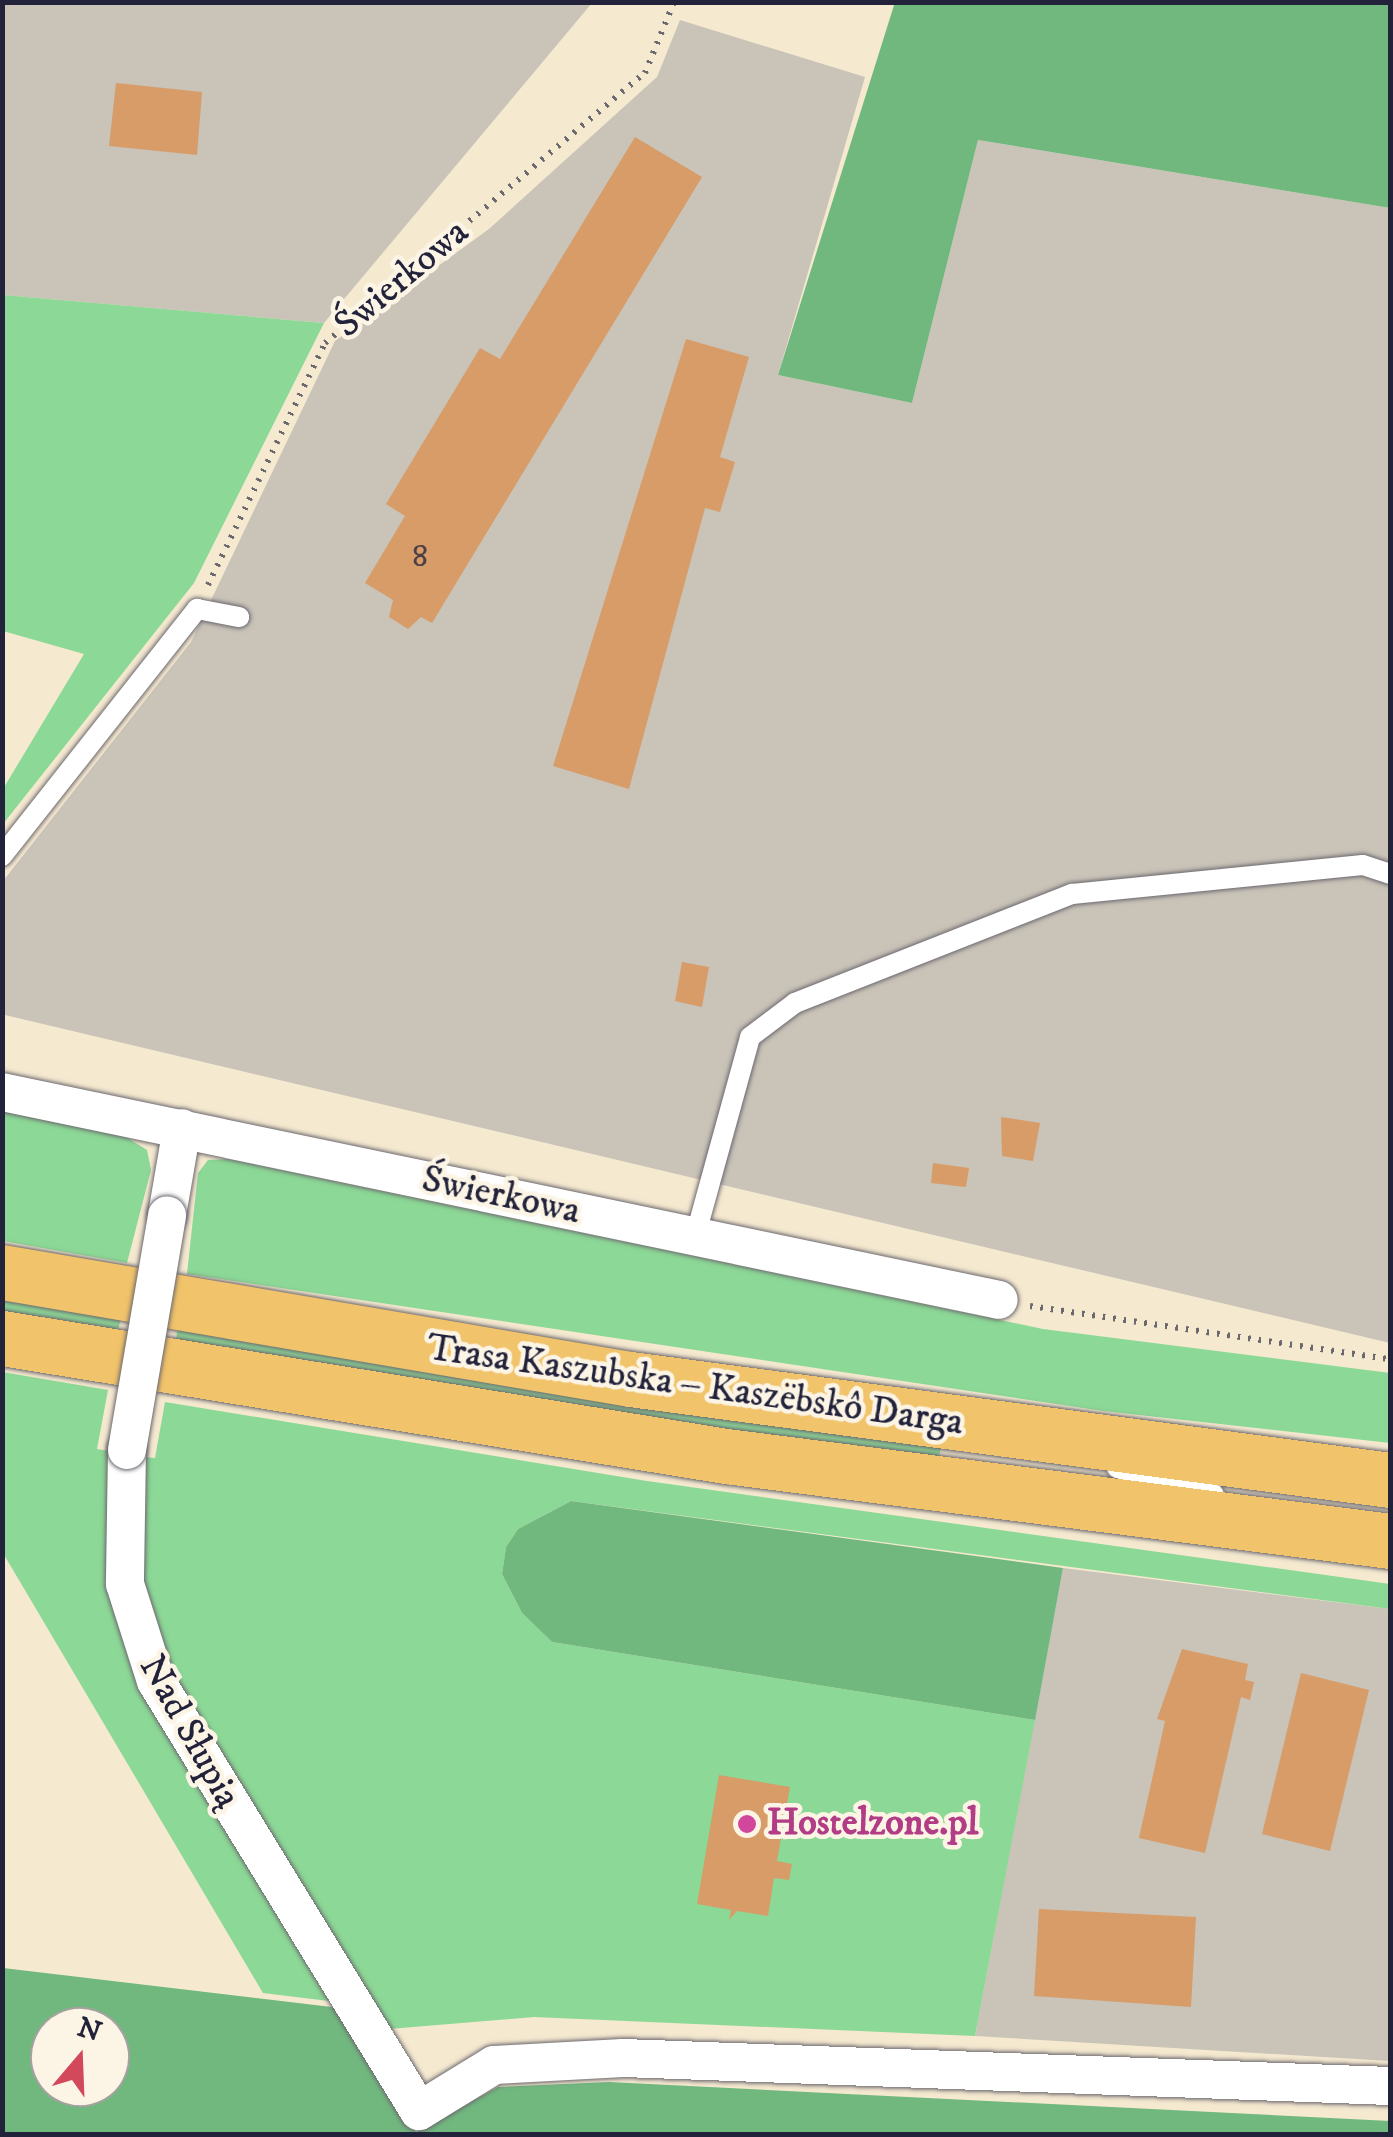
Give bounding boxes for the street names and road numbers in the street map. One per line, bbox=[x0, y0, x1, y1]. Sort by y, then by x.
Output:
street label: Świerkowa bbox=[326, 210, 478, 348]
street label: Świerkowa bbox=[418, 1157, 584, 1235]
street label: Trasa Kaszubska – Kaszëbskô Darga bbox=[424, 1326, 966, 1446]
street label: Nad Słupią bbox=[128, 1647, 250, 1817]

